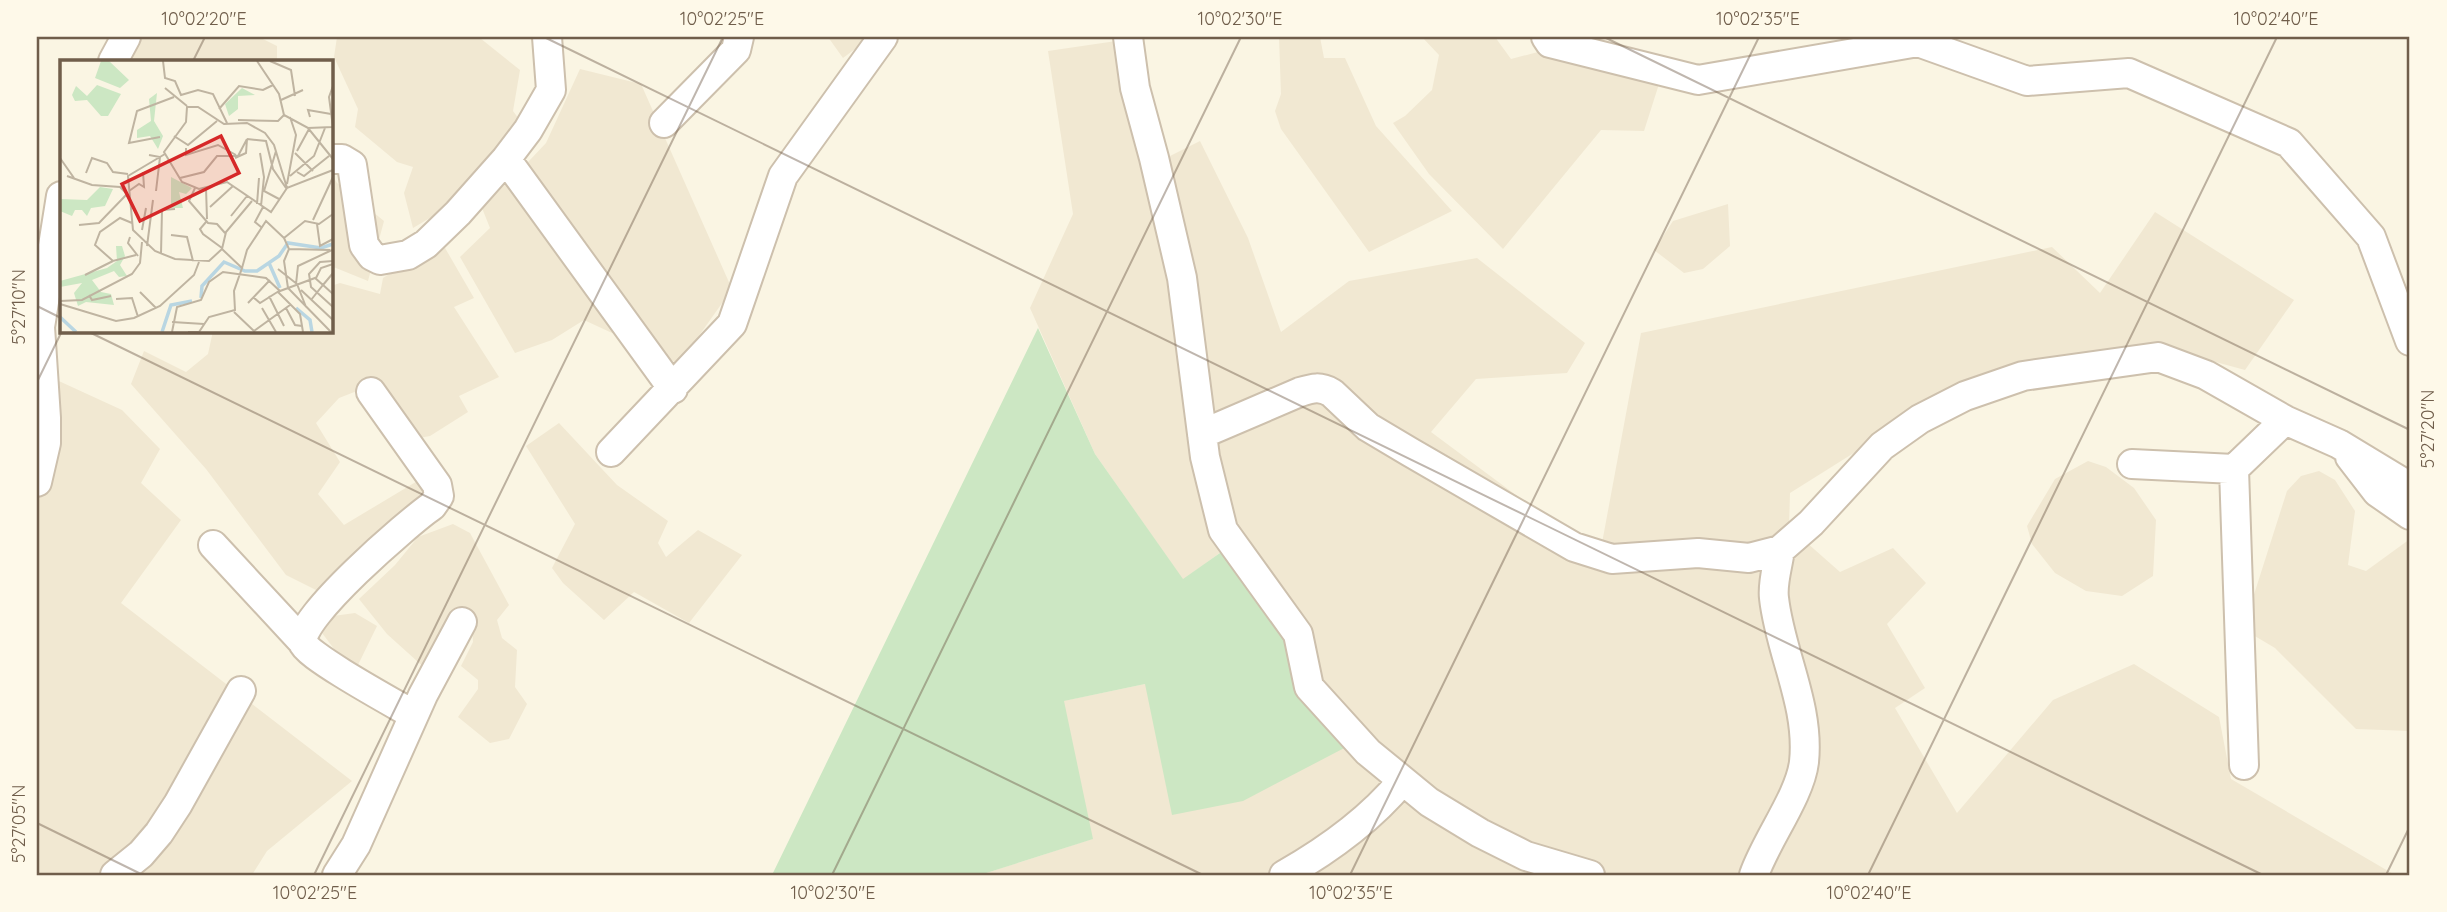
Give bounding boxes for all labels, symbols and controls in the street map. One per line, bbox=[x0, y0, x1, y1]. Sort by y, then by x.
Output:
text: 10°02'20"E bbox=[161, 7, 247, 30]
text: 10°02'25"E bbox=[680, 7, 764, 30]
text: 10°02'30"E bbox=[1198, 7, 1282, 30]
text: 10°02'35"E bbox=[1716, 7, 1800, 30]
text: 10°02'40"E bbox=[2234, 7, 2318, 30]
inset map bbox=[60, 60, 332, 332]
text: 5°27'10"N bbox=[7, 269, 30, 345]
text: 5°27'20"N bbox=[2416, 390, 2439, 468]
text: 5°27'05"N bbox=[7, 785, 30, 863]
text: 10°02'25"E bbox=[273, 881, 357, 904]
text: 10°02'30"E bbox=[791, 881, 875, 904]
text: 10°02'35"E bbox=[1309, 881, 1393, 904]
text: 10°02'40"E bbox=[1827, 881, 1911, 904]

